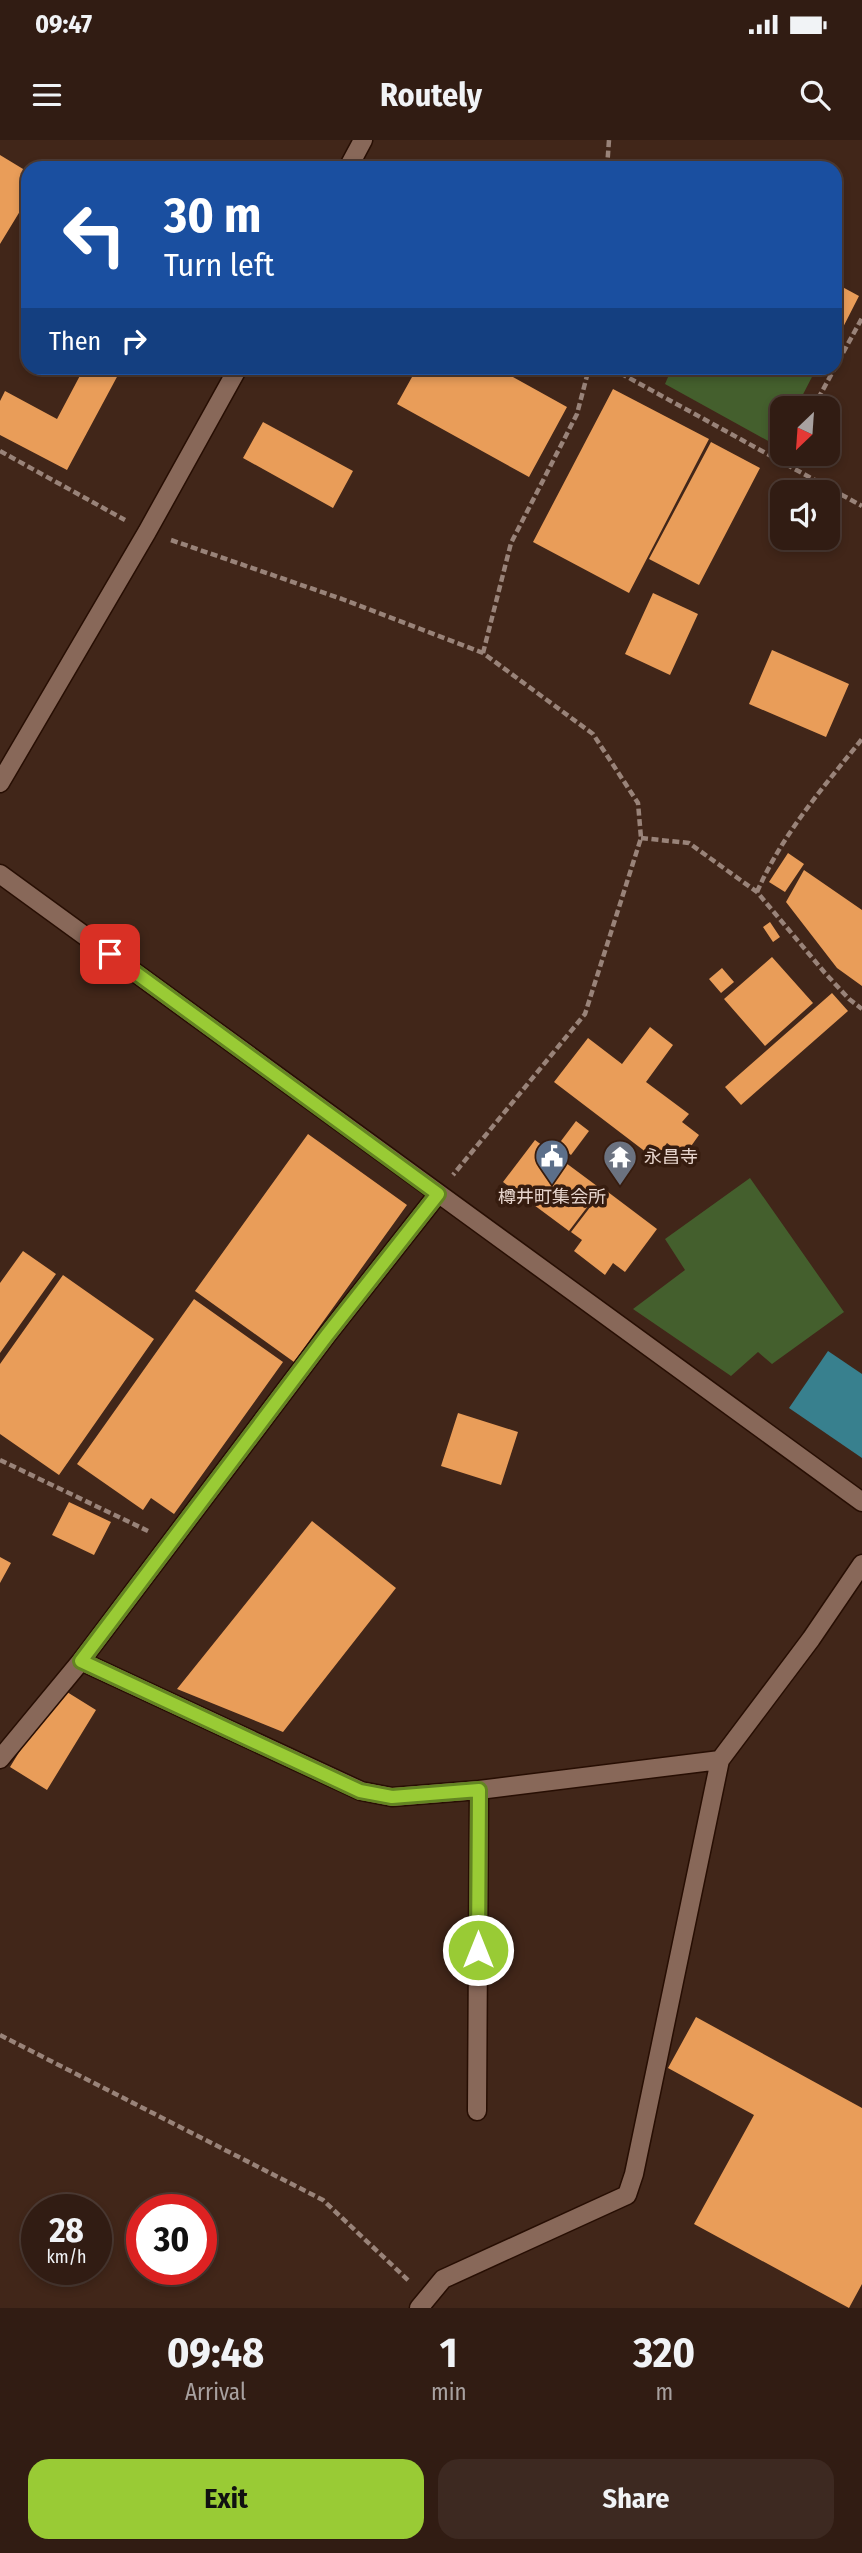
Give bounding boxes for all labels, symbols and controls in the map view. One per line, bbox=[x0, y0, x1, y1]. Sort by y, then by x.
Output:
text: 09:47 bbox=[35, 9, 92, 40]
icon: menu bbox=[28, 76, 66, 114]
text: Routely bbox=[380, 76, 482, 114]
icon: search bbox=[796, 76, 834, 114]
text: 30 m bbox=[164, 186, 262, 245]
icon: left bbox=[49, 189, 140, 280]
text: Turn left bbox=[164, 246, 274, 284]
icon: right bbox=[115, 322, 153, 360]
text: Then bbox=[49, 326, 101, 357]
north arrow bbox=[770, 396, 840, 466]
map controls bbox=[770, 396, 840, 550]
button: sound bbox=[770, 480, 840, 550]
pin bbox=[80, 924, 140, 984]
icon: arrive bbox=[91, 935, 129, 973]
public building icon: 樽井町集会所 bbox=[533, 1137, 571, 1186]
temple icon: 永昌寺 bbox=[601, 1138, 639, 1187]
place label: 永昌寺 bbox=[644, 1146, 698, 1168]
place label: 樽井町集会所 bbox=[498, 1186, 606, 1208]
position arrow bbox=[441, 1913, 515, 1987]
speed limit sign: 30 bbox=[126, 2194, 217, 2285]
text: 28 bbox=[49, 2209, 84, 2251]
text: km/h bbox=[46, 2246, 87, 2268]
text: 09:48 bbox=[167, 2328, 264, 2378]
text: 1 bbox=[440, 2328, 458, 2378]
text: 320 bbox=[633, 2328, 695, 2378]
text: Arrival bbox=[185, 2378, 246, 2406]
text: min bbox=[431, 2378, 467, 2406]
text: m bbox=[655, 2378, 673, 2406]
button: Exit bbox=[28, 2459, 424, 2539]
button: Share bbox=[438, 2459, 834, 2539]

